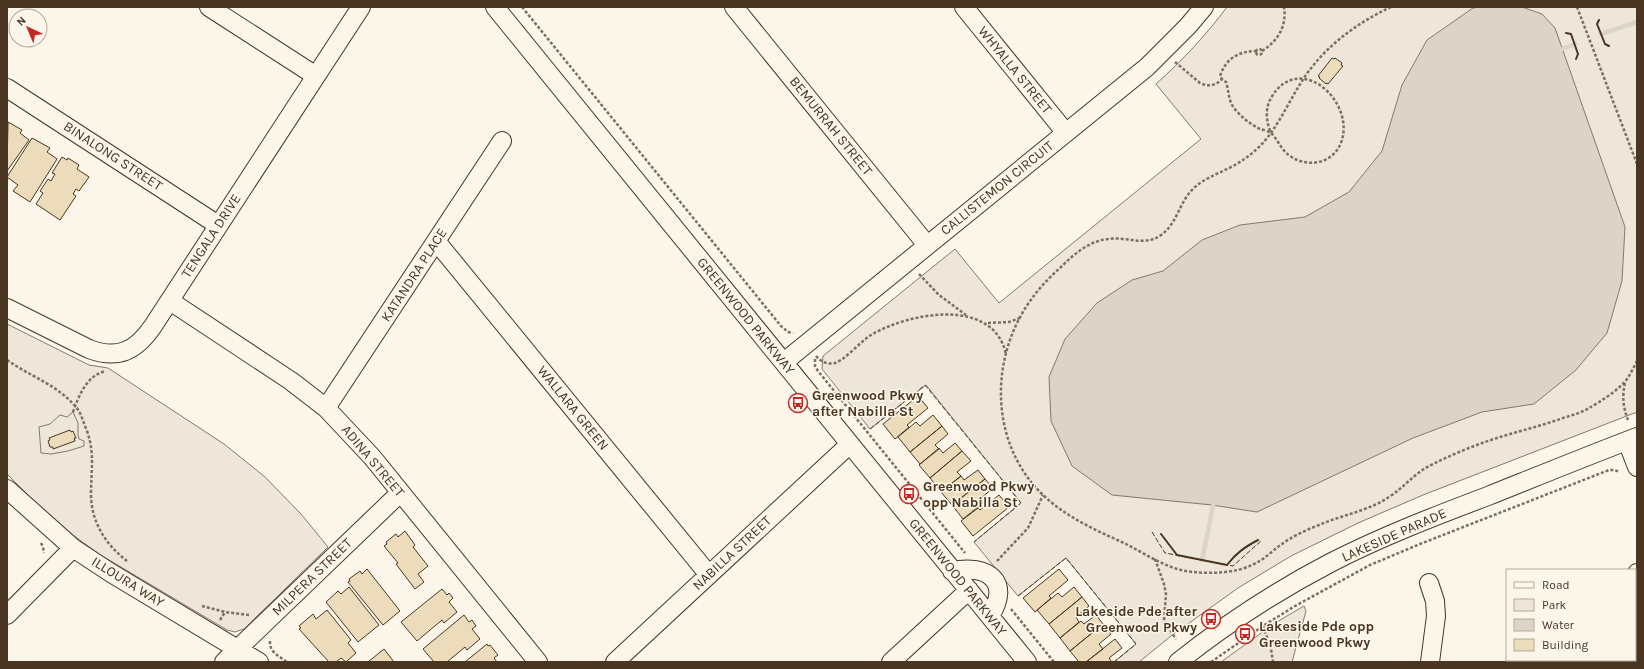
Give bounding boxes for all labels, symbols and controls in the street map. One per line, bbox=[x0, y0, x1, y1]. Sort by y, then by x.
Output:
north arrow bbox=[8, 8, 48, 48]
text: N bbox=[14, 14, 29, 29]
street label: WHYALLA STREET bbox=[974, 23, 1056, 117]
street label: BEMURRAH STREET bbox=[786, 73, 876, 179]
street label: BINALONG STREET bbox=[60, 118, 166, 194]
street label: CALLISTEMON CIRCUIT bbox=[937, 137, 1057, 239]
street label: TENGALA DRIVE bbox=[177, 191, 245, 281]
street label: KATANDRA PLACE bbox=[377, 225, 451, 325]
street label: GREENWOOD PARKWAY bbox=[694, 254, 799, 378]
street label: WALLARA GREEN bbox=[534, 362, 612, 454]
place label: Greenwood Pkwy after Nabilla St bbox=[812, 387, 923, 420]
bus stop icon: Greenwood Pkwy after Nabilla St bbox=[787, 392, 809, 414]
street label: ADINA STREET bbox=[338, 421, 408, 501]
place label: Greenwood Pkwy opp Nabilla St bbox=[923, 478, 1034, 511]
bus stop icon: Greenwood Pkwy opp Nabilla St bbox=[898, 483, 920, 505]
street label: LAKESIDE PARADE bbox=[1339, 504, 1449, 566]
street label: NABILLA STREET bbox=[689, 512, 775, 594]
street label: GREENWOOD PARKWAY bbox=[906, 515, 1011, 639]
street label: MILPERA STREET bbox=[268, 535, 356, 619]
street label: ILLOURA WAY bbox=[88, 553, 168, 611]
legend bbox=[1506, 569, 1636, 661]
text: Road bbox=[1542, 578, 1570, 592]
text: Park bbox=[1542, 598, 1567, 612]
place label: Lakeside Pde after Greenwood Pkwy bbox=[1075, 603, 1197, 636]
bus stop icon: Lakeside Pde after Greenwood Pkwy bbox=[1200, 608, 1222, 630]
place label: Lakeside Pde opp Greenwood Pkwy bbox=[1259, 618, 1374, 651]
text: Water bbox=[1542, 618, 1575, 632]
bus stop icon: Lakeside Pde opp Greenwood Pkwy bbox=[1234, 623, 1256, 645]
text: Building bbox=[1542, 638, 1589, 652]

